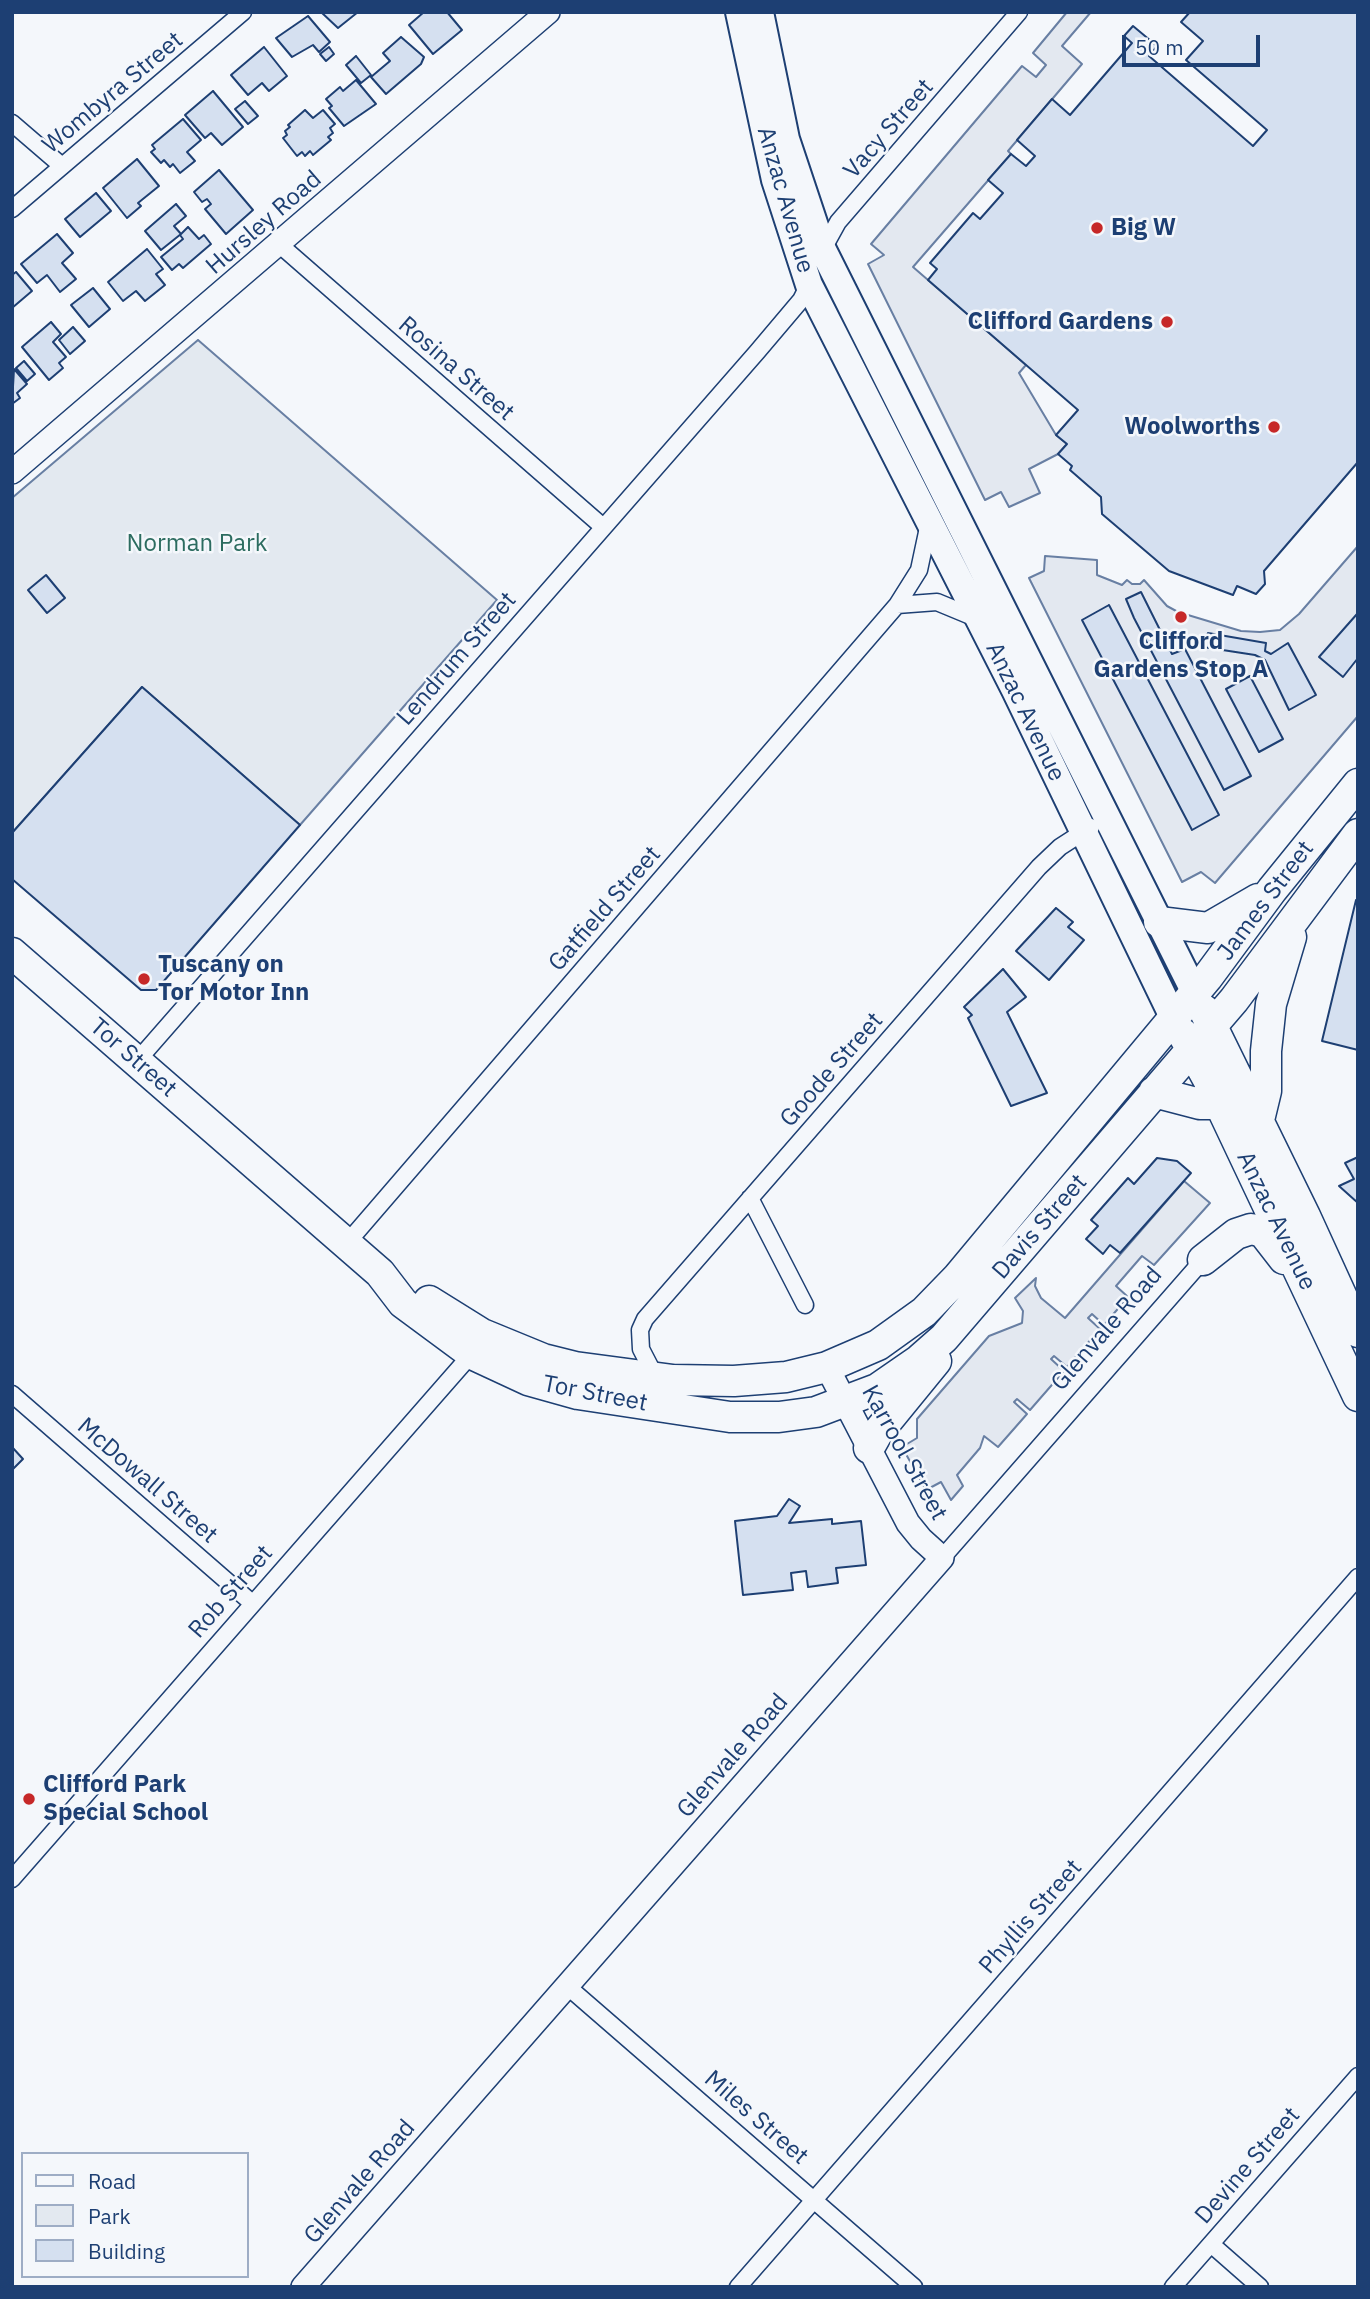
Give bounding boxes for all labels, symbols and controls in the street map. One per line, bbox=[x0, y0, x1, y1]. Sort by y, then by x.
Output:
scale bar bbox=[1125, 21, 1263, 65]
street label: Wombyra Street bbox=[37, 26, 189, 160]
text: 50 m bbox=[1135, 33, 1184, 61]
street label: Vacy Street bbox=[838, 73, 940, 185]
street label: Anzac Avenue bbox=[750, 124, 820, 276]
street label: Hursley Road bbox=[200, 165, 328, 281]
place label: Big W bbox=[1111, 214, 1176, 242]
marker: Big W bbox=[1089, 220, 1105, 236]
place label: Clifford Gardens bbox=[968, 308, 1153, 336]
street label: Rosina Street bbox=[392, 311, 520, 427]
marker: Clifford Gardens bbox=[1159, 314, 1175, 330]
place label: Woolworths bbox=[1124, 413, 1260, 441]
marker: Woolworths bbox=[1266, 419, 1282, 435]
park label: Norman Park bbox=[127, 530, 267, 558]
street label: Lendrum Street bbox=[391, 586, 523, 732]
marker: Clifford Gardens Stop A bbox=[1173, 609, 1189, 625]
place label: Clifford Gardens Stop A bbox=[1094, 628, 1268, 684]
street label: Anzac Avenue bbox=[979, 638, 1071, 786]
street label: James Street bbox=[1212, 835, 1320, 967]
street label: Gatfield Street bbox=[543, 841, 667, 977]
place label: Tuscany on Tor Motor Inn bbox=[158, 951, 309, 1007]
marker: Tuscany on Tor Motor Inn bbox=[136, 971, 152, 987]
street label: Goode Street bbox=[775, 1007, 889, 1133]
street label: Tor Street bbox=[84, 1012, 182, 1104]
street label: Anzac Avenue bbox=[1230, 1147, 1322, 1295]
street label: Davis Street bbox=[987, 1169, 1093, 1285]
street label: Glenvale Road bbox=[1045, 1261, 1169, 1397]
street label: Tor Street bbox=[540, 1370, 650, 1418]
street label: Karrool Street bbox=[855, 1380, 953, 1526]
street label: McDowall Street bbox=[71, 1412, 223, 1550]
street label: Rob Street bbox=[183, 1540, 279, 1644]
street label: Glenvale Road bbox=[671, 1688, 795, 1824]
place label: Clifford Park Special School bbox=[43, 1771, 208, 1827]
marker: Clifford Park Special School bbox=[21, 1791, 37, 1807]
street label: Phyllis Street bbox=[974, 1854, 1088, 1980]
street label: Miles Street bbox=[698, 2065, 814, 2171]
street label: Devine Street bbox=[1190, 2102, 1306, 2230]
street label: Glenvale Road bbox=[298, 2114, 422, 2250]
legend bbox=[21, 2152, 248, 2278]
text: Road bbox=[88, 2167, 136, 2195]
text: Park bbox=[88, 2202, 131, 2230]
text: Building bbox=[88, 2237, 165, 2265]

